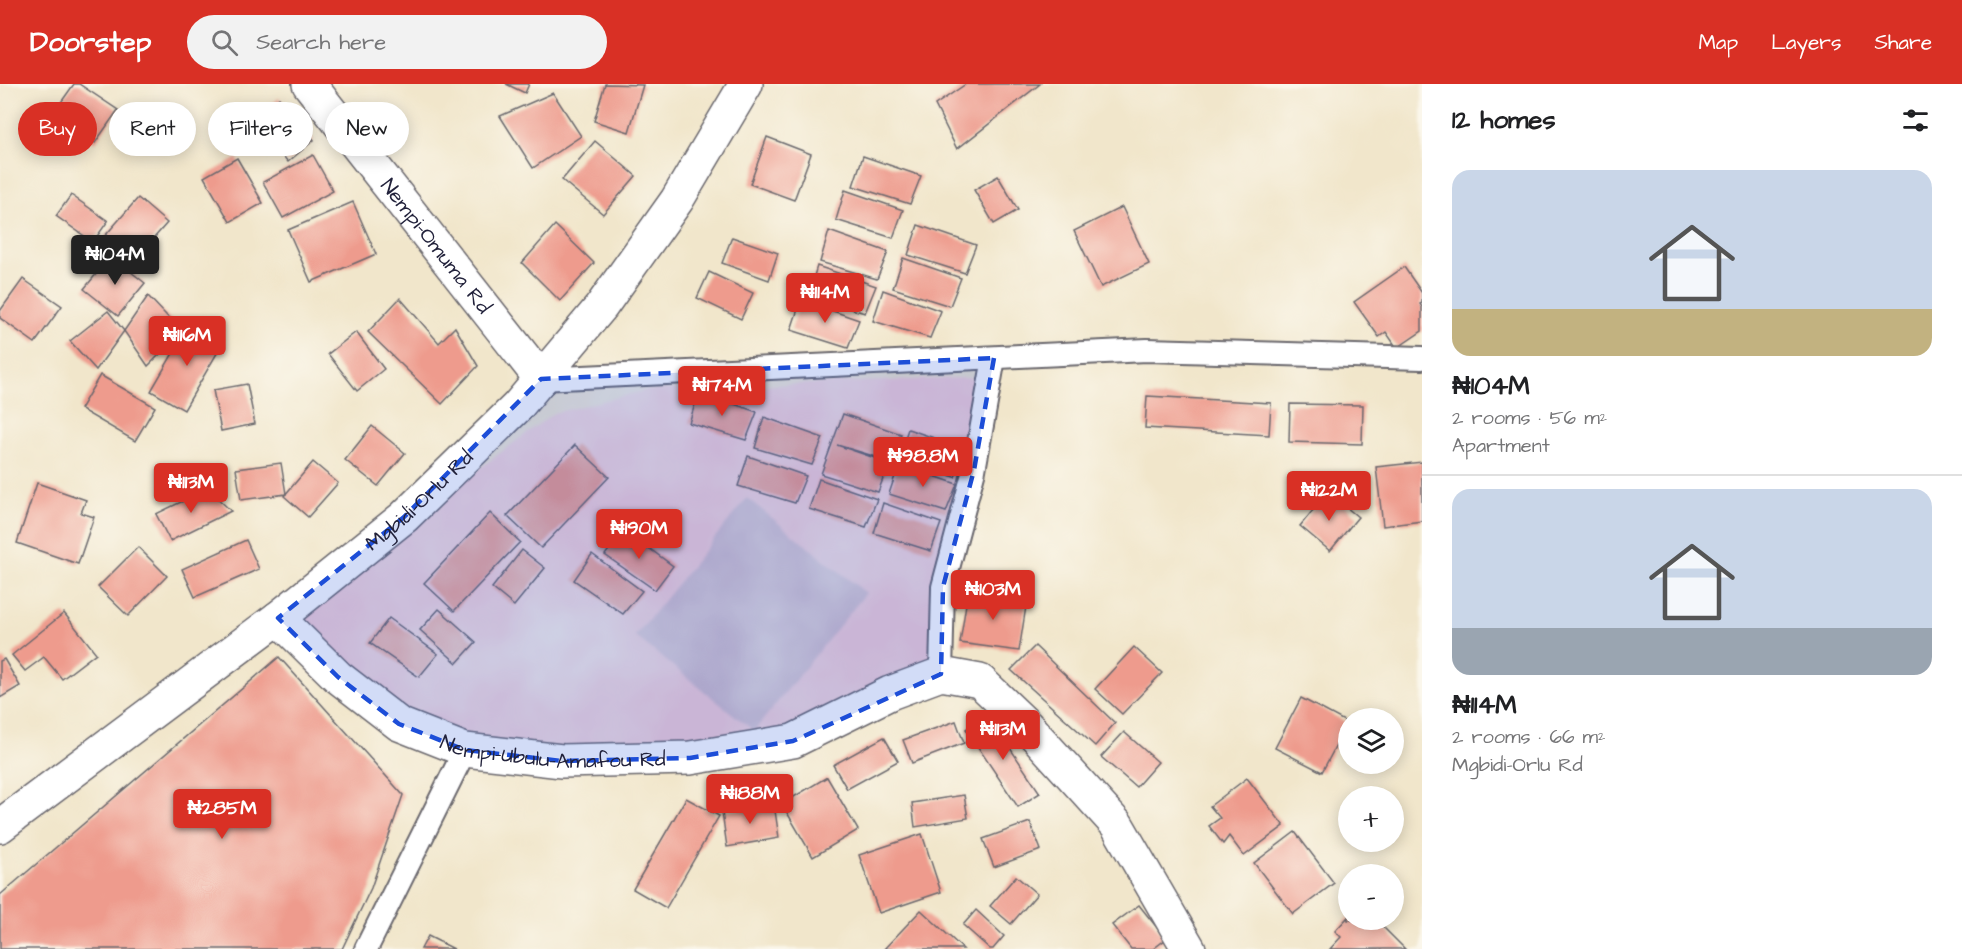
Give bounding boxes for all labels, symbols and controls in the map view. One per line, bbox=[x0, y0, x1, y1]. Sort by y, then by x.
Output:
search box bbox=[187, 15, 607, 69]
text: Doorstep bbox=[30, 23, 151, 62]
icon: search bbox=[208, 26, 241, 59]
text: Search here bbox=[256, 27, 386, 58]
text: Map bbox=[1698, 28, 1738, 57]
text: Layers bbox=[1771, 28, 1841, 57]
text: Share bbox=[1874, 28, 1932, 57]
chip: Buy bbox=[18, 102, 97, 156]
chip: Rent bbox=[109, 102, 196, 156]
chip: Filters bbox=[208, 102, 313, 156]
chip: New bbox=[325, 102, 409, 156]
text: 12 homes bbox=[1452, 102, 1555, 138]
icon: filters bbox=[1899, 104, 1932, 137]
street label: Nempi-Omuma Rd bbox=[374, 173, 498, 320]
icon: home bbox=[1638, 209, 1746, 317]
pin: ₦104M bbox=[73, 235, 157, 286]
text: ₦104M bbox=[85, 240, 145, 268]
pin: ₦114M bbox=[783, 273, 867, 324]
text: ₦114M bbox=[800, 278, 850, 306]
pin: ₦116M bbox=[145, 316, 229, 367]
text: ₦116M bbox=[163, 321, 211, 349]
pin: ₦174M bbox=[680, 366, 764, 417]
text: ₦104M bbox=[1452, 368, 1530, 404]
text: ₦174M bbox=[692, 371, 752, 399]
text: 2 rooms · 56 m² bbox=[1452, 404, 1607, 432]
text: Apartment bbox=[1452, 432, 1550, 460]
pin: ₦98.8M bbox=[874, 437, 972, 488]
text: ₦98.8M bbox=[887, 442, 959, 470]
street label: Mgbidi-Orlu Rd bbox=[359, 443, 480, 558]
pin: ₦113M bbox=[149, 463, 233, 514]
text: ₦113M bbox=[168, 468, 214, 496]
pin: ₦122M bbox=[1287, 471, 1371, 522]
text: ₦122M bbox=[1301, 476, 1357, 504]
pin: ₦190M bbox=[597, 509, 681, 560]
text: ₦190M bbox=[610, 514, 668, 542]
icon: home bbox=[1638, 528, 1746, 636]
pin: ₦103M bbox=[951, 570, 1035, 621]
text: ₦103M bbox=[965, 575, 1021, 603]
text: ₦114M bbox=[1452, 687, 1517, 723]
map controls bbox=[1338, 708, 1404, 930]
button: layers bbox=[1338, 708, 1404, 774]
pin: ₦113M bbox=[961, 710, 1045, 761]
text: ₦113M bbox=[980, 715, 1026, 743]
text: 2 rooms · 66 m² bbox=[1452, 723, 1606, 751]
street label: Nempi-Ubulu-Amafou Rd bbox=[436, 728, 666, 776]
text: Mgbidi-Orlu Rd bbox=[1452, 751, 1583, 779]
pin: ₦188M bbox=[708, 774, 792, 825]
text: ₦188M bbox=[720, 779, 780, 807]
button: + bbox=[1338, 786, 1404, 852]
pin: ₦285M bbox=[180, 789, 264, 840]
text: ₦285M bbox=[187, 794, 257, 822]
button: − bbox=[1338, 864, 1404, 930]

